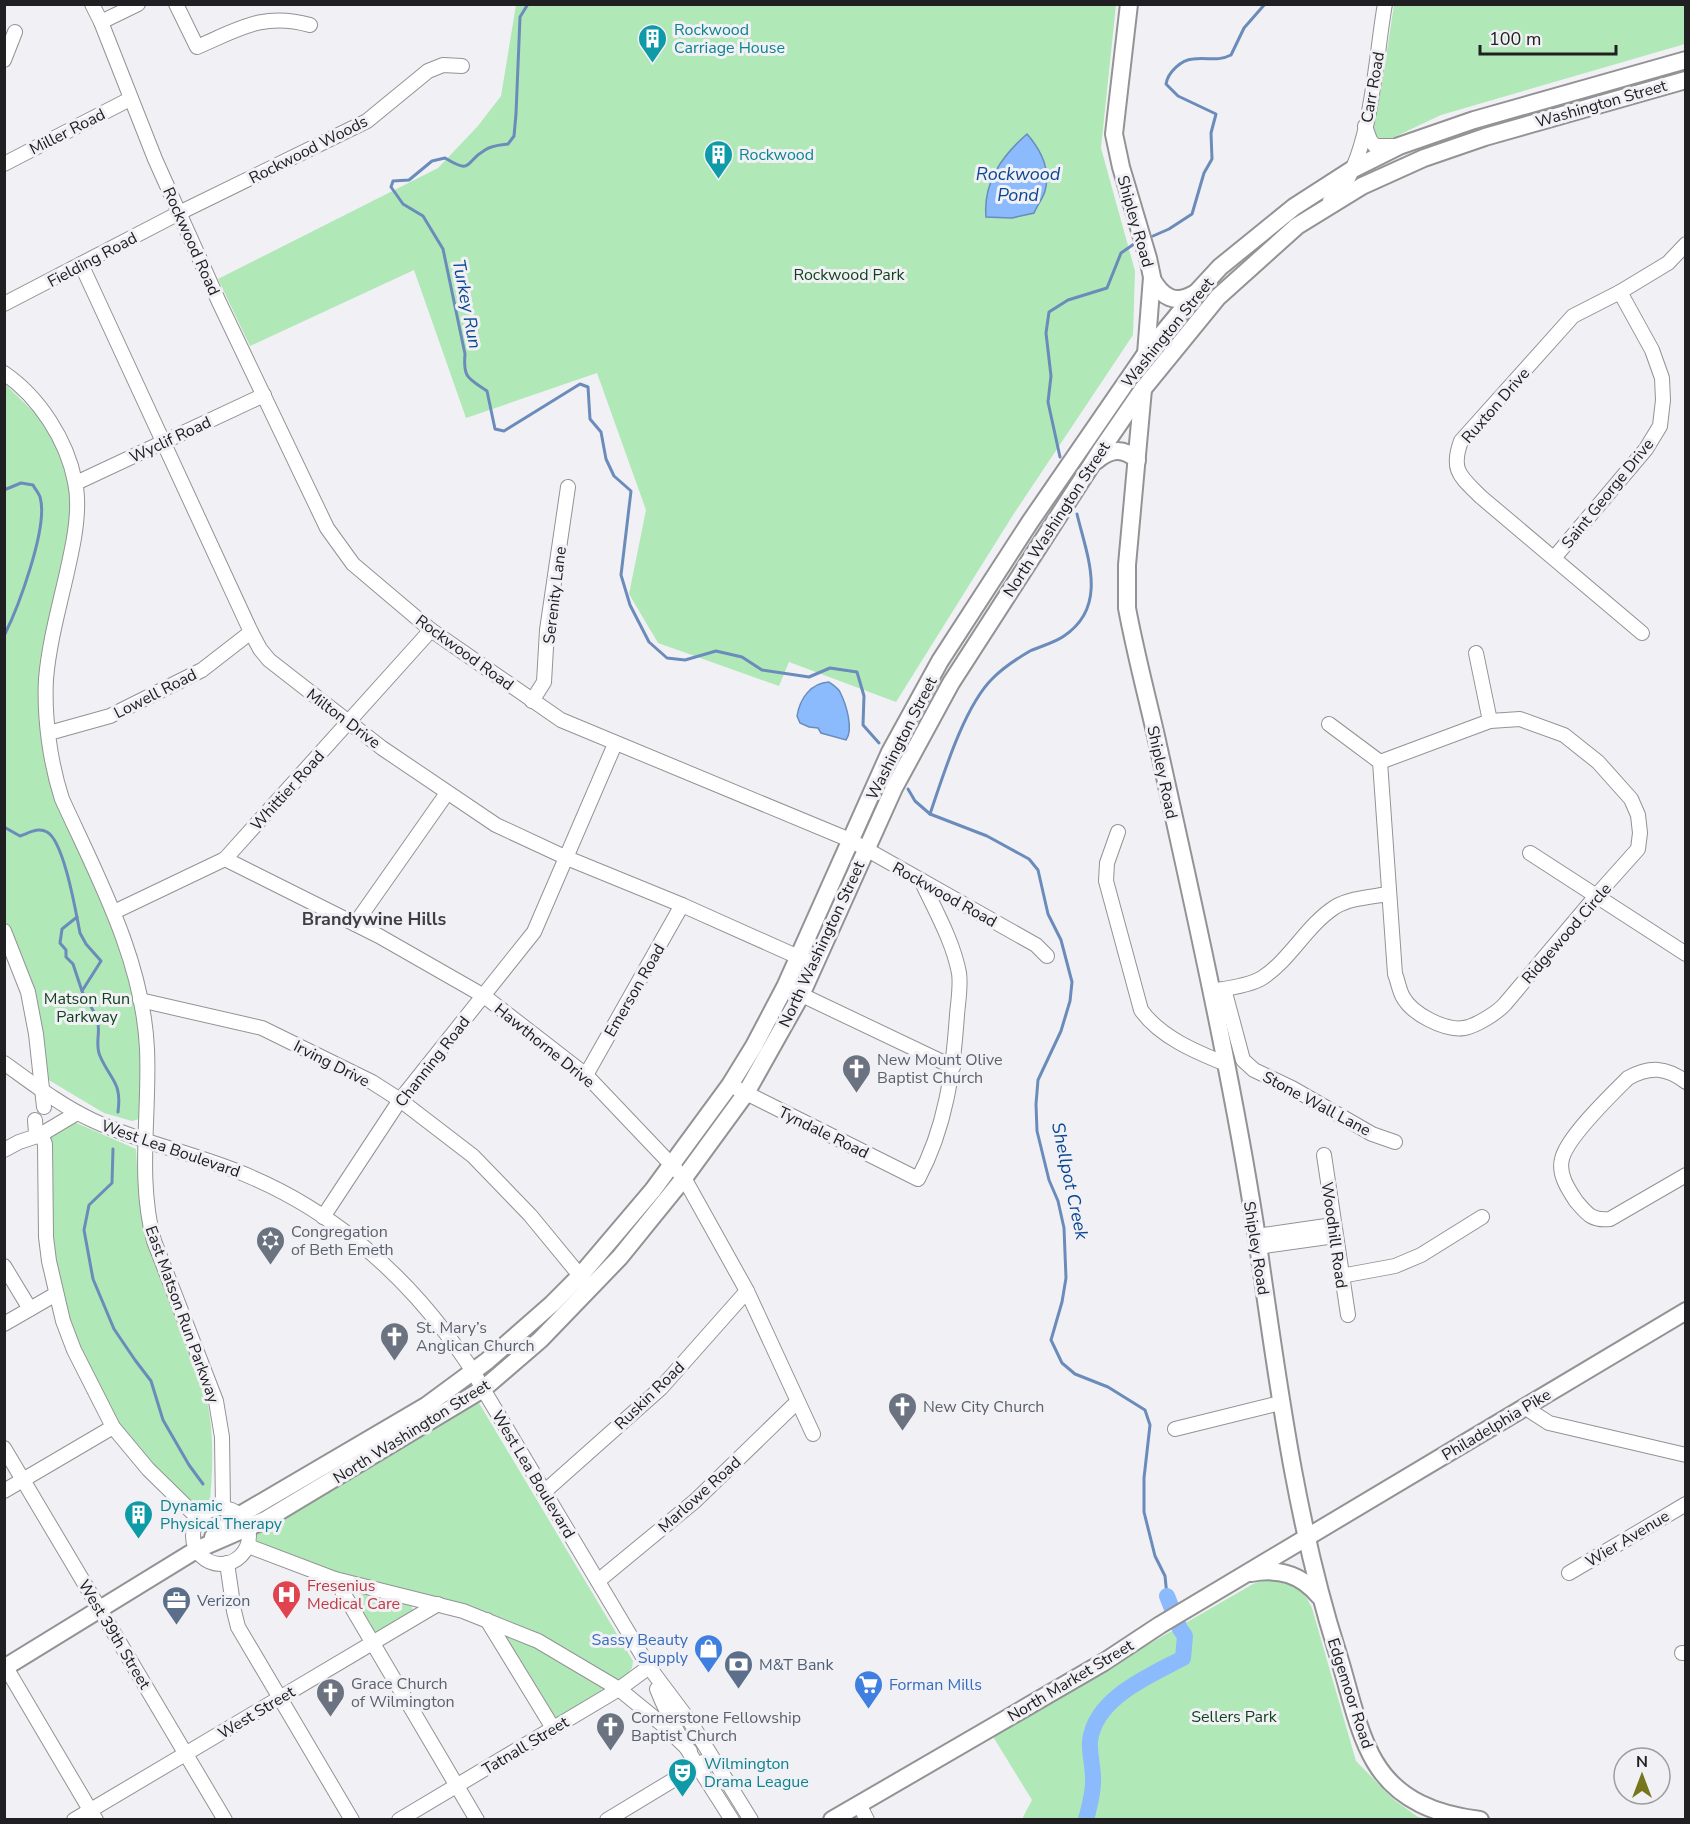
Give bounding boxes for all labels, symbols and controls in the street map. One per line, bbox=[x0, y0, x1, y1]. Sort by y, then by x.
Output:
scale bar bbox=[1480, 18, 1616, 56]
place label: Rockwood Carriage House bbox=[674, 19, 785, 59]
building icon: Rockwood Carriage House bbox=[637, 22, 669, 64]
text: 100 m bbox=[1489, 27, 1541, 51]
street label: Carr Road bbox=[1356, 50, 1390, 124]
street label: Washington Street bbox=[1533, 75, 1670, 133]
street label: Miller Road bbox=[26, 103, 109, 160]
street label: Rockwood Woods bbox=[245, 110, 372, 189]
building icon: Rockwood bbox=[702, 138, 734, 180]
place label: Rockwood bbox=[739, 144, 814, 166]
water label: Rockwood Pond bbox=[976, 162, 1061, 207]
street label: Shipley Road bbox=[1111, 173, 1159, 270]
street label: Rockwood Road bbox=[157, 184, 225, 299]
street label: Fielding Road bbox=[44, 227, 141, 293]
water label: Turkey Run bbox=[447, 257, 487, 351]
park label: Rockwood Park bbox=[793, 264, 906, 286]
street label: Washington Street bbox=[1117, 273, 1219, 392]
street label: Ruxton Drive bbox=[1457, 363, 1535, 448]
street label: Wyclif Road bbox=[126, 411, 215, 468]
street label: Saint George Drive bbox=[1557, 434, 1659, 553]
street label: North Washington Street bbox=[998, 437, 1116, 601]
street label: Serenity Lane bbox=[538, 545, 572, 645]
street label: Rockwood Road bbox=[411, 610, 518, 696]
street label: Lowell Road bbox=[110, 664, 201, 724]
street label: Washington Street bbox=[861, 673, 943, 804]
street label: Milton Drive bbox=[302, 684, 385, 754]
street label: Shipley Road bbox=[1141, 724, 1183, 821]
street label: Whittier Road bbox=[246, 746, 330, 835]
street label: North Washington Street bbox=[774, 857, 870, 1031]
street label: Rockwood Road bbox=[888, 857, 1001, 933]
street label: Ridgewood Circle bbox=[1517, 879, 1617, 989]
district label: Brandywine Hills bbox=[302, 907, 446, 931]
street label: Emerson Road bbox=[599, 940, 670, 1041]
park label: Matson Run Parkway bbox=[44, 988, 130, 1028]
street label: Hawthorne Drive bbox=[490, 998, 599, 1093]
street label: Channing Road bbox=[390, 1011, 475, 1112]
street label: Irving Drive bbox=[290, 1035, 373, 1092]
place label: New Mount Olive Baptist Church bbox=[877, 1049, 1003, 1089]
church icon: New Mount Olive Baptist Church bbox=[840, 1052, 872, 1094]
street label: Stone Wall Lane bbox=[1259, 1066, 1374, 1142]
street label: Tyndale Road bbox=[775, 1101, 873, 1164]
street label: West Lea Boulevard bbox=[98, 1115, 243, 1183]
water label: Shellpot Creek bbox=[1046, 1120, 1094, 1243]
street label: Woodhill Road bbox=[1316, 1180, 1352, 1290]
street label: Shipley Road bbox=[1238, 1200, 1274, 1297]
place label: Congregation of Beth Emeth bbox=[291, 1221, 394, 1261]
street label: East Matson Run Parkway bbox=[140, 1223, 225, 1407]
synagogue icon: Congregation of Beth Emeth bbox=[254, 1224, 286, 1266]
place label: St. Mary’s Anglican Church bbox=[416, 1317, 535, 1357]
church icon: St. Mary’s Anglican Church bbox=[379, 1320, 411, 1362]
street label: Ruskin Road bbox=[610, 1357, 690, 1435]
street label: North Washington Street bbox=[329, 1374, 494, 1489]
street label: Philadelphia Pike bbox=[1438, 1384, 1555, 1466]
church icon: New City Church bbox=[886, 1390, 918, 1432]
place label: New City Church bbox=[923, 1396, 1044, 1418]
street label: West Lea Boulevard bbox=[486, 1406, 580, 1543]
street label: Marlowe Road bbox=[653, 1452, 746, 1538]
place label: Dynamic Physical Therapy bbox=[160, 1495, 283, 1535]
building icon: Dynamic Physical Therapy bbox=[123, 1498, 155, 1540]
street label: Wier Avenue bbox=[1582, 1505, 1674, 1573]
place label: Fresenius Medical Care bbox=[307, 1575, 400, 1615]
street label: West 39th Street bbox=[73, 1576, 156, 1694]
hospital icon: Fresenius Medical Care bbox=[270, 1578, 302, 1620]
office icon: Verizon bbox=[160, 1584, 192, 1626]
place label: Verizon bbox=[196, 1590, 250, 1612]
place label: Sassy Beauty Supply bbox=[591, 1629, 689, 1669]
shop icon: Sassy Beauty Supply bbox=[693, 1632, 725, 1674]
street label: North Market Street bbox=[1003, 1634, 1138, 1727]
street label: Edgemoor Road bbox=[1322, 1635, 1378, 1751]
bank icon: M&T Bank bbox=[722, 1648, 754, 1690]
place label: M&T Bank bbox=[759, 1654, 834, 1676]
supermarket icon: Forman Mills bbox=[852, 1668, 884, 1710]
place label: Grace Church of Wilmington bbox=[351, 1673, 455, 1713]
place label: Forman Mills bbox=[889, 1674, 982, 1696]
church icon: Grace Church of Wilmington bbox=[314, 1676, 346, 1718]
street label: West Street bbox=[214, 1681, 299, 1744]
park label: Sellers Park bbox=[1191, 1706, 1278, 1728]
place label: Cornerstone Fellowship Baptist Church bbox=[631, 1707, 801, 1747]
church icon: Cornerstone Fellowship Baptist Church bbox=[594, 1710, 626, 1752]
street label: Tatnall Street bbox=[478, 1711, 573, 1780]
north arrow bbox=[1612, 1746, 1672, 1806]
text: N bbox=[1636, 1751, 1648, 1773]
place label: Wilmington Drama League bbox=[704, 1753, 809, 1793]
theatre icon: Wilmington Drama League bbox=[667, 1756, 699, 1798]

